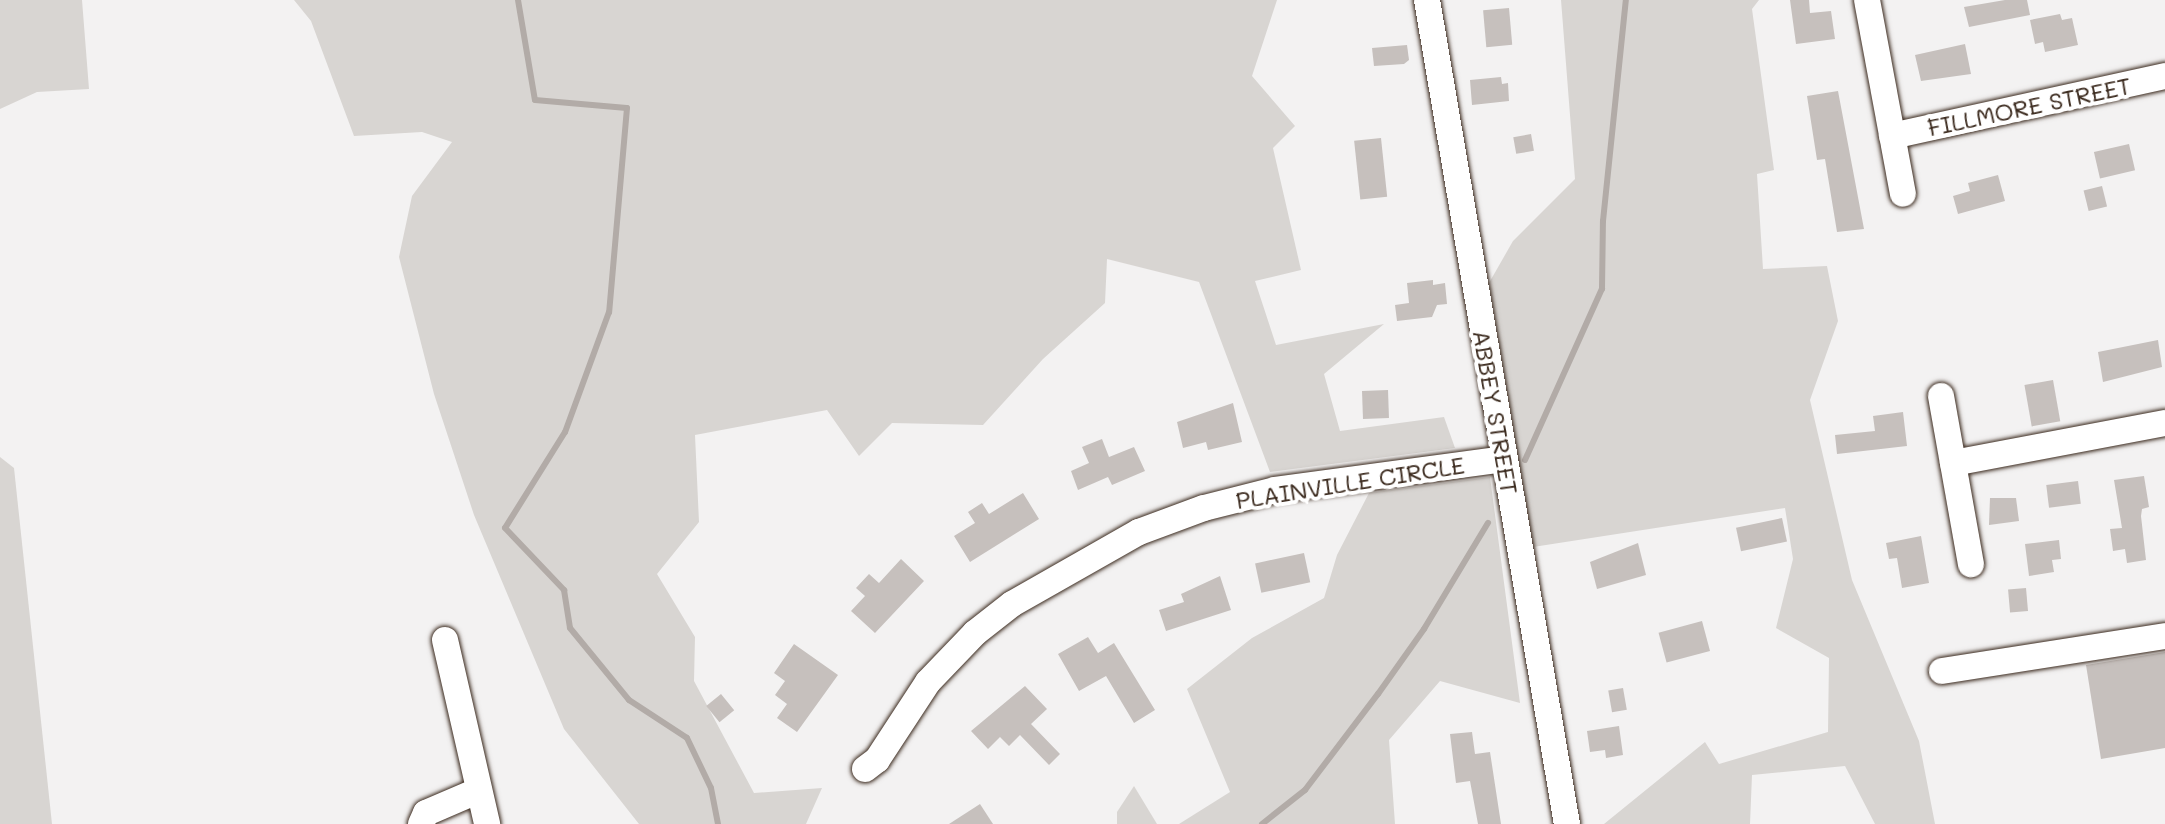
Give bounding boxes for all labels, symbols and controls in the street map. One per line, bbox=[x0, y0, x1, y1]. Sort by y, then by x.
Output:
street label: FILLMORE STREET bbox=[1925, 70, 2133, 142]
street label: ABBEY STREET bbox=[1467, 327, 1525, 497]
street label: PLAINVILLE CIRCLE bbox=[1234, 450, 1466, 514]

